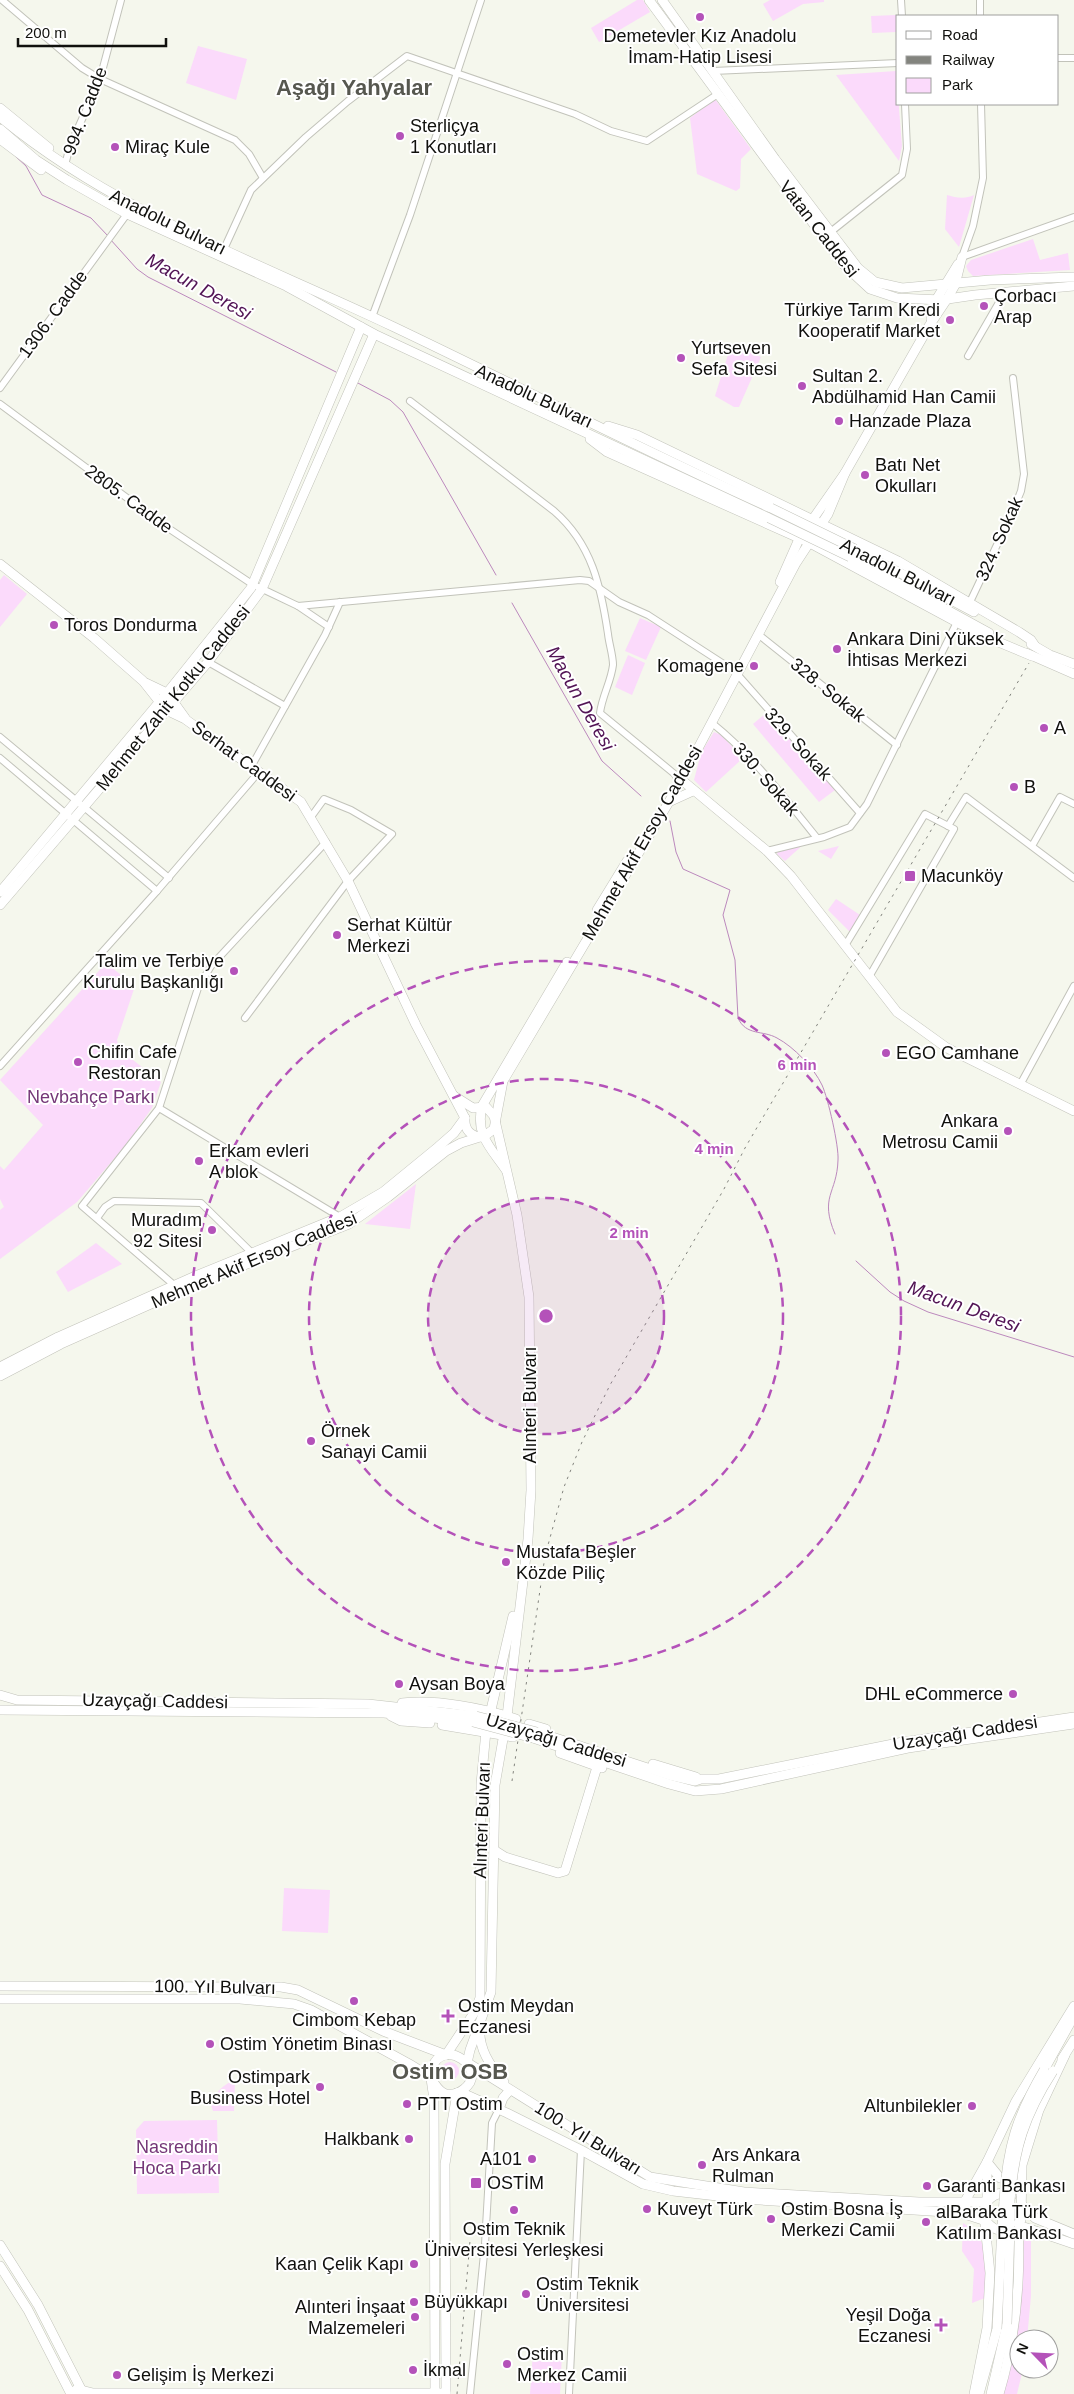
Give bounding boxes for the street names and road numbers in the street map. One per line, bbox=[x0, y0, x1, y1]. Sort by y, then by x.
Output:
street label: 994. Cadde bbox=[59, 64, 111, 158]
street label: Vatan Caddesi bbox=[775, 177, 863, 281]
street label: Anadolu Bulvarı bbox=[107, 185, 229, 259]
street label: 1306. Cadde bbox=[15, 266, 91, 362]
street label: Anadolu Bulvarı bbox=[472, 360, 596, 432]
street label: 2805. Cadde bbox=[81, 461, 177, 537]
street label: 324. Sokak bbox=[972, 493, 1027, 584]
street label: Anadolu Bulvarı bbox=[837, 534, 959, 610]
street label: Mehmet Zahit Kotku Caddesi bbox=[92, 602, 254, 794]
street label: 328. Sokak bbox=[787, 654, 870, 727]
street label: 329. Sokak bbox=[760, 704, 836, 785]
street label: Serhat Caddesi bbox=[188, 716, 300, 806]
street label: 330. Sokak bbox=[729, 738, 804, 820]
street label: Mehmet Akif Ersoy Caddesi bbox=[578, 742, 706, 944]
street label: Mehmet Akif Ersoy Caddesi bbox=[148, 1208, 360, 1312]
street label: Alınteri Bulvarı bbox=[520, 1346, 540, 1464]
street label: Uzayçağı Caddesi bbox=[82, 1690, 228, 1712]
street label: Uzayçağı Caddesi bbox=[483, 1709, 629, 1771]
street label: Uzayçağı Caddesi bbox=[891, 1712, 1039, 1754]
street label: Alınteri Bulvarı bbox=[470, 1761, 494, 1879]
street label: 100. Yıl Bulvarı bbox=[154, 1976, 276, 1998]
street label: 100. Yıl Bulvarı bbox=[531, 2097, 645, 2179]

